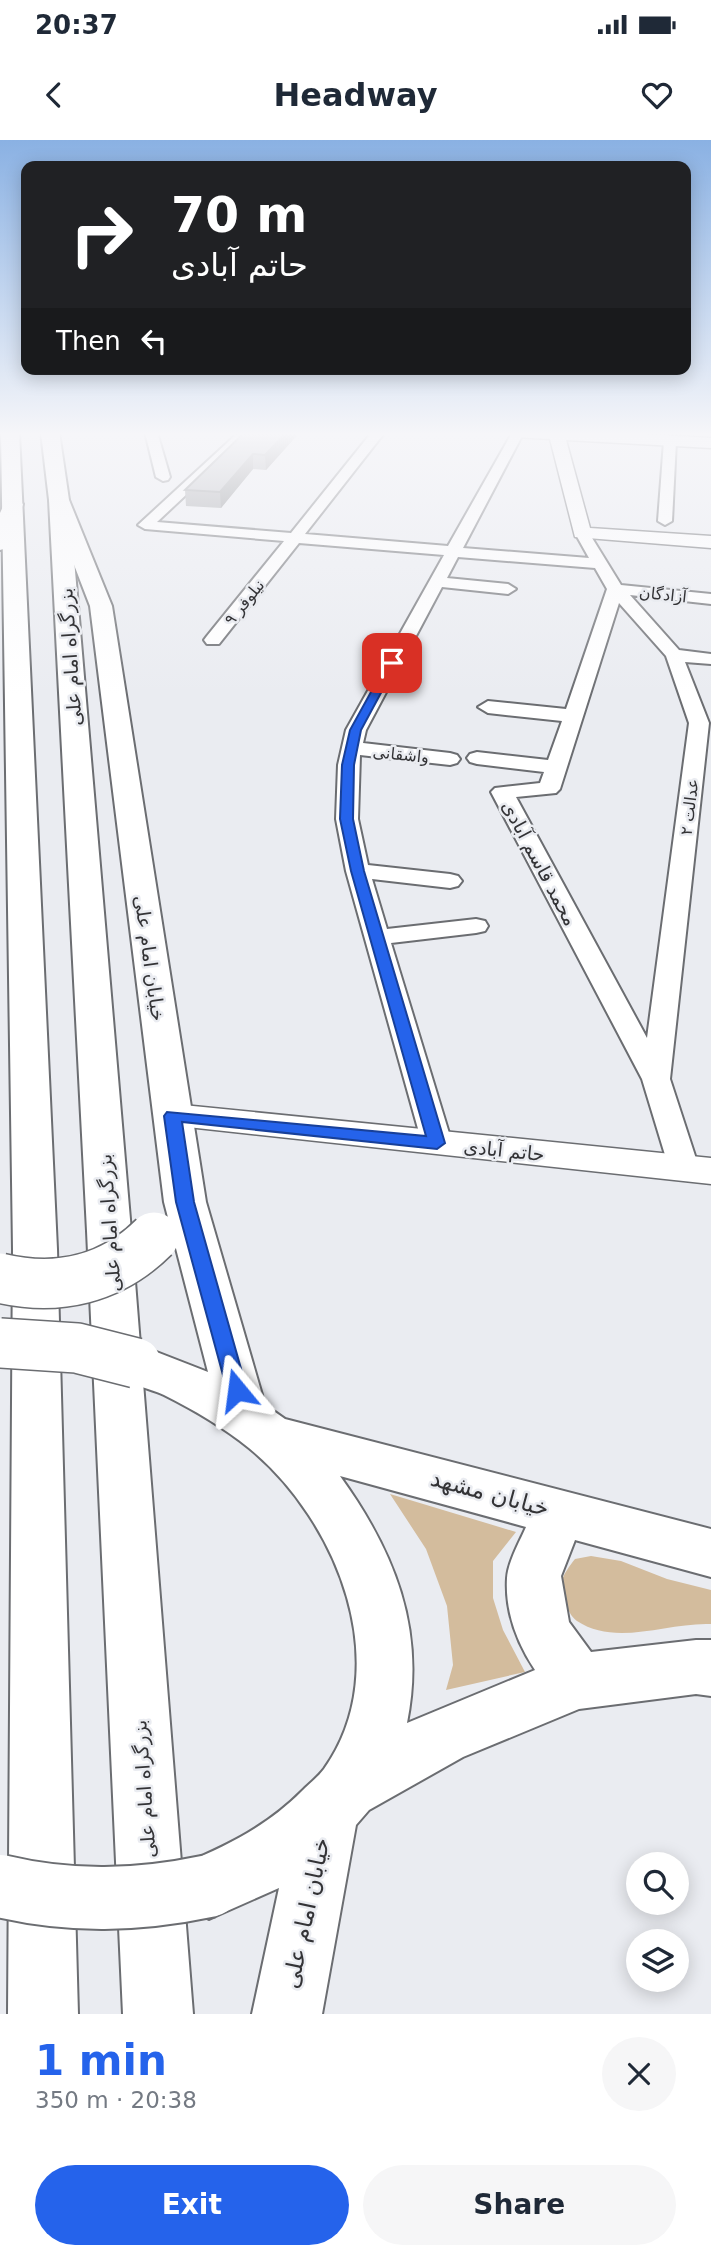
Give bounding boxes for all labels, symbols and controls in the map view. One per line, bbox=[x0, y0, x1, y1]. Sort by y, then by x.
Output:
text: 20:37 bbox=[35, 10, 118, 40]
icon: back bbox=[35, 76, 73, 114]
text: Headway bbox=[273, 76, 438, 114]
icon: heart bbox=[638, 76, 676, 114]
text: 70 m bbox=[171, 187, 307, 244]
icon: right bbox=[56, 189, 147, 280]
text: حاتم آبادی bbox=[171, 246, 308, 284]
icon: left bbox=[135, 322, 173, 360]
text: Then bbox=[56, 326, 121, 356]
street label: نیلوفر ۹ bbox=[220, 576, 269, 630]
street label: آزادگان bbox=[638, 583, 689, 608]
street label: بزرگراه امام علی bbox=[54, 587, 87, 727]
pin bbox=[362, 633, 422, 693]
icon: arrive bbox=[373, 644, 411, 682]
street label: واشقانی bbox=[372, 742, 430, 768]
street label: عدالت ۲ bbox=[677, 778, 702, 836]
street label: محمد قاسم آبادی bbox=[497, 796, 583, 930]
street label: خیابان امام علی bbox=[129, 894, 170, 1022]
street label: حاتم آبادی bbox=[462, 1134, 546, 1166]
street label: بزرگراه امام علی bbox=[93, 1153, 126, 1293]
position arrow bbox=[200, 1353, 274, 1427]
street label: خیابان مشهد bbox=[428, 1465, 552, 1522]
street label: بزرگراه امام علی bbox=[128, 1719, 161, 1859]
street label: خیابان امام علی bbox=[277, 1835, 336, 1991]
map controls bbox=[626, 1852, 689, 1992]
button: search bbox=[626, 1852, 689, 1915]
button: layers bbox=[626, 1929, 689, 1992]
text: 1 min bbox=[35, 2036, 167, 2085]
button: close bbox=[602, 2037, 676, 2111]
text: 350 m · 20:38 bbox=[35, 2087, 197, 2113]
button: Exit bbox=[35, 2165, 349, 2245]
button: Share bbox=[363, 2165, 676, 2245]

